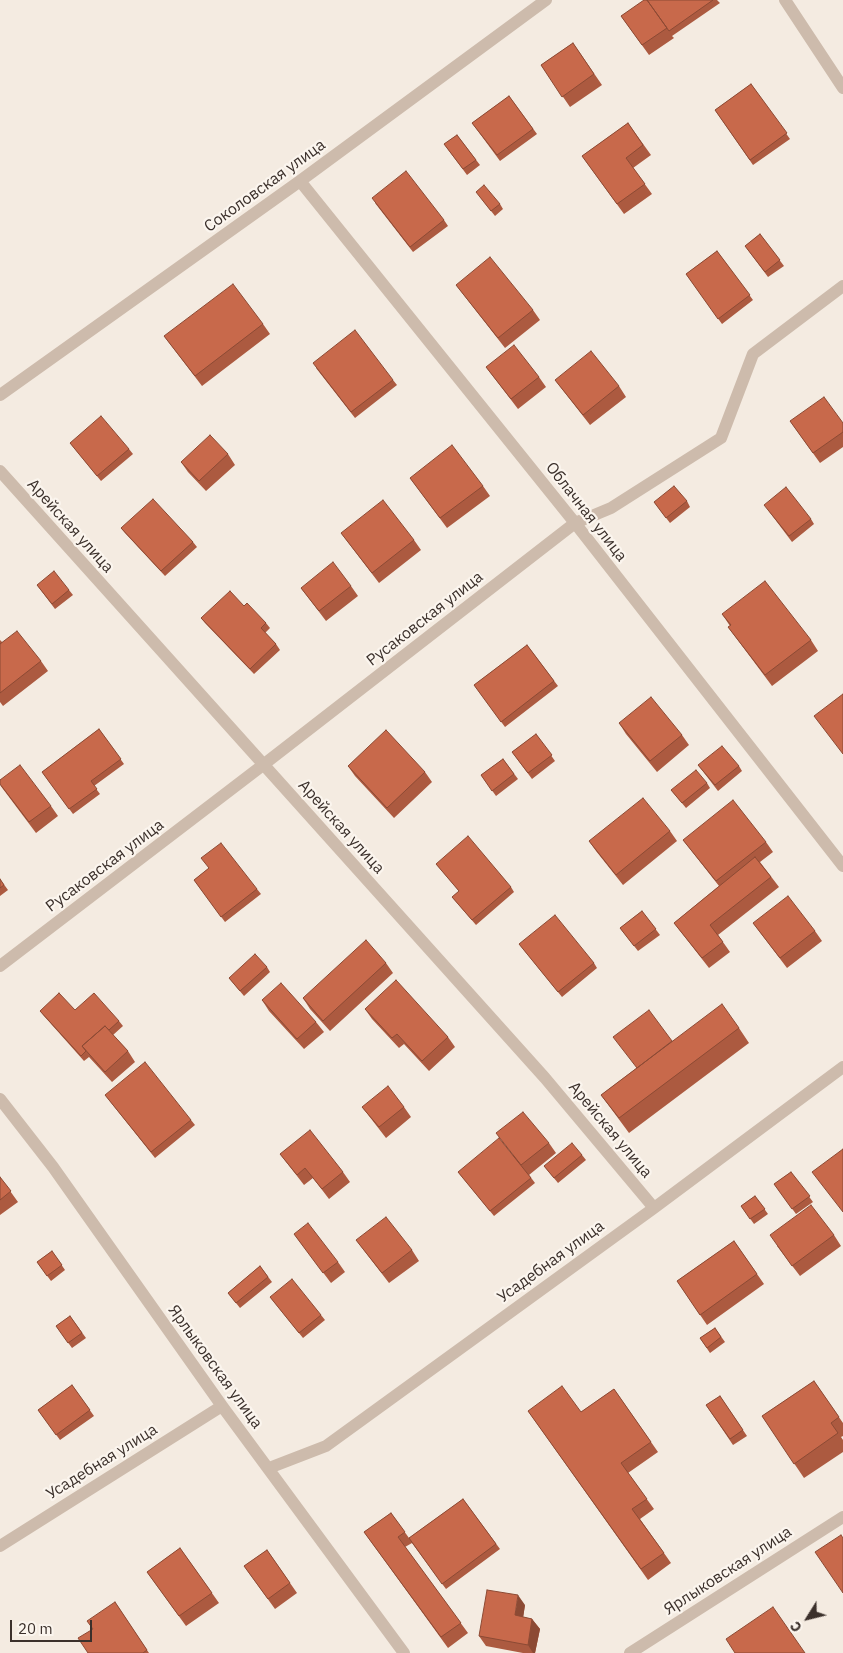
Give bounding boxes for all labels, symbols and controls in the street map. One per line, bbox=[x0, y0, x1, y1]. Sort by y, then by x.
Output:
street label: Соколовская улица bbox=[201, 136, 329, 236]
street label: Облачная улица bbox=[541, 458, 631, 566]
street label: Арейская улица bbox=[23, 475, 117, 577]
street label: Русаковская улица bbox=[363, 568, 487, 670]
street label: Арейская улица bbox=[294, 776, 388, 878]
street label: Русаковская улица bbox=[42, 815, 168, 917]
street label: Арейская улица bbox=[564, 1078, 656, 1182]
street label: Усадебная улица bbox=[494, 1217, 608, 1307]
street label: Ярлыковская улица bbox=[164, 1301, 266, 1433]
street label: Усадебная улица bbox=[43, 1420, 161, 1504]
street label: Ярлыковская улица bbox=[661, 1523, 795, 1619]
north arrow bbox=[783, 1593, 833, 1643]
scale bar bbox=[12, 1610, 95, 1642]
text: С bbox=[786, 1618, 806, 1636]
text: 20 m bbox=[18, 1619, 53, 1638]

